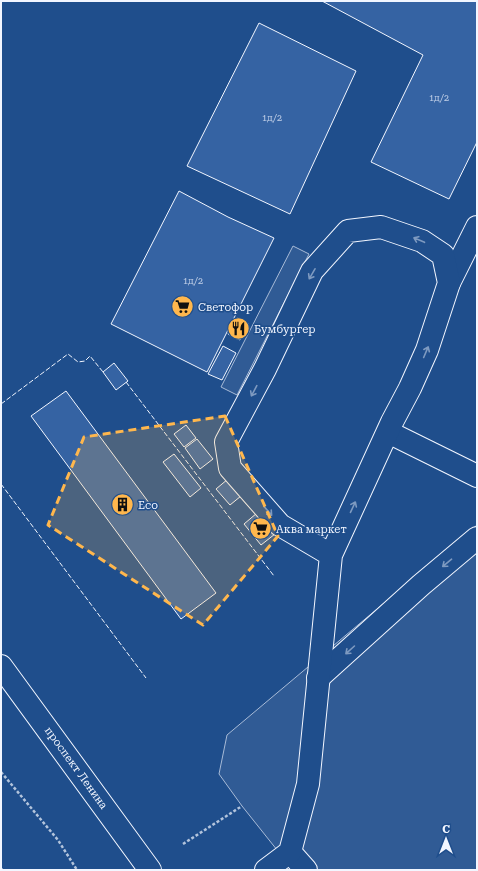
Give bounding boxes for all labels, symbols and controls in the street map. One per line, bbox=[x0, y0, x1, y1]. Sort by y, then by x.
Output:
house number: 1д/2 bbox=[429, 93, 449, 103]
house number: 1д/2 bbox=[262, 113, 282, 123]
one-way arrow bbox=[413, 236, 425, 244]
one-way arrow bbox=[307, 268, 315, 280]
house number: 1д/2 bbox=[183, 276, 203, 286]
supermarket icon: Светофор bbox=[170, 294, 196, 320]
place label: Светофор bbox=[198, 301, 253, 314]
restaurant icon: Бумбургер bbox=[225, 316, 251, 342]
place label: Бумбургер bbox=[254, 323, 315, 336]
one-way arrow bbox=[423, 347, 430, 359]
one-way arrow bbox=[249, 385, 257, 397]
building icon: Eco bbox=[110, 492, 136, 518]
place label: Eco bbox=[138, 499, 158, 512]
one-way arrow bbox=[350, 501, 357, 513]
one-way arrow bbox=[263, 505, 272, 516]
supermarket icon: Аква маркет bbox=[247, 516, 273, 542]
place label: Аква маркет bbox=[276, 523, 347, 536]
one-way arrow bbox=[442, 559, 452, 568]
one-way arrow bbox=[345, 645, 356, 654]
street label: проспект Ленина bbox=[42, 724, 110, 812]
north arrow bbox=[426, 819, 466, 859]
text: С bbox=[442, 823, 450, 836]

